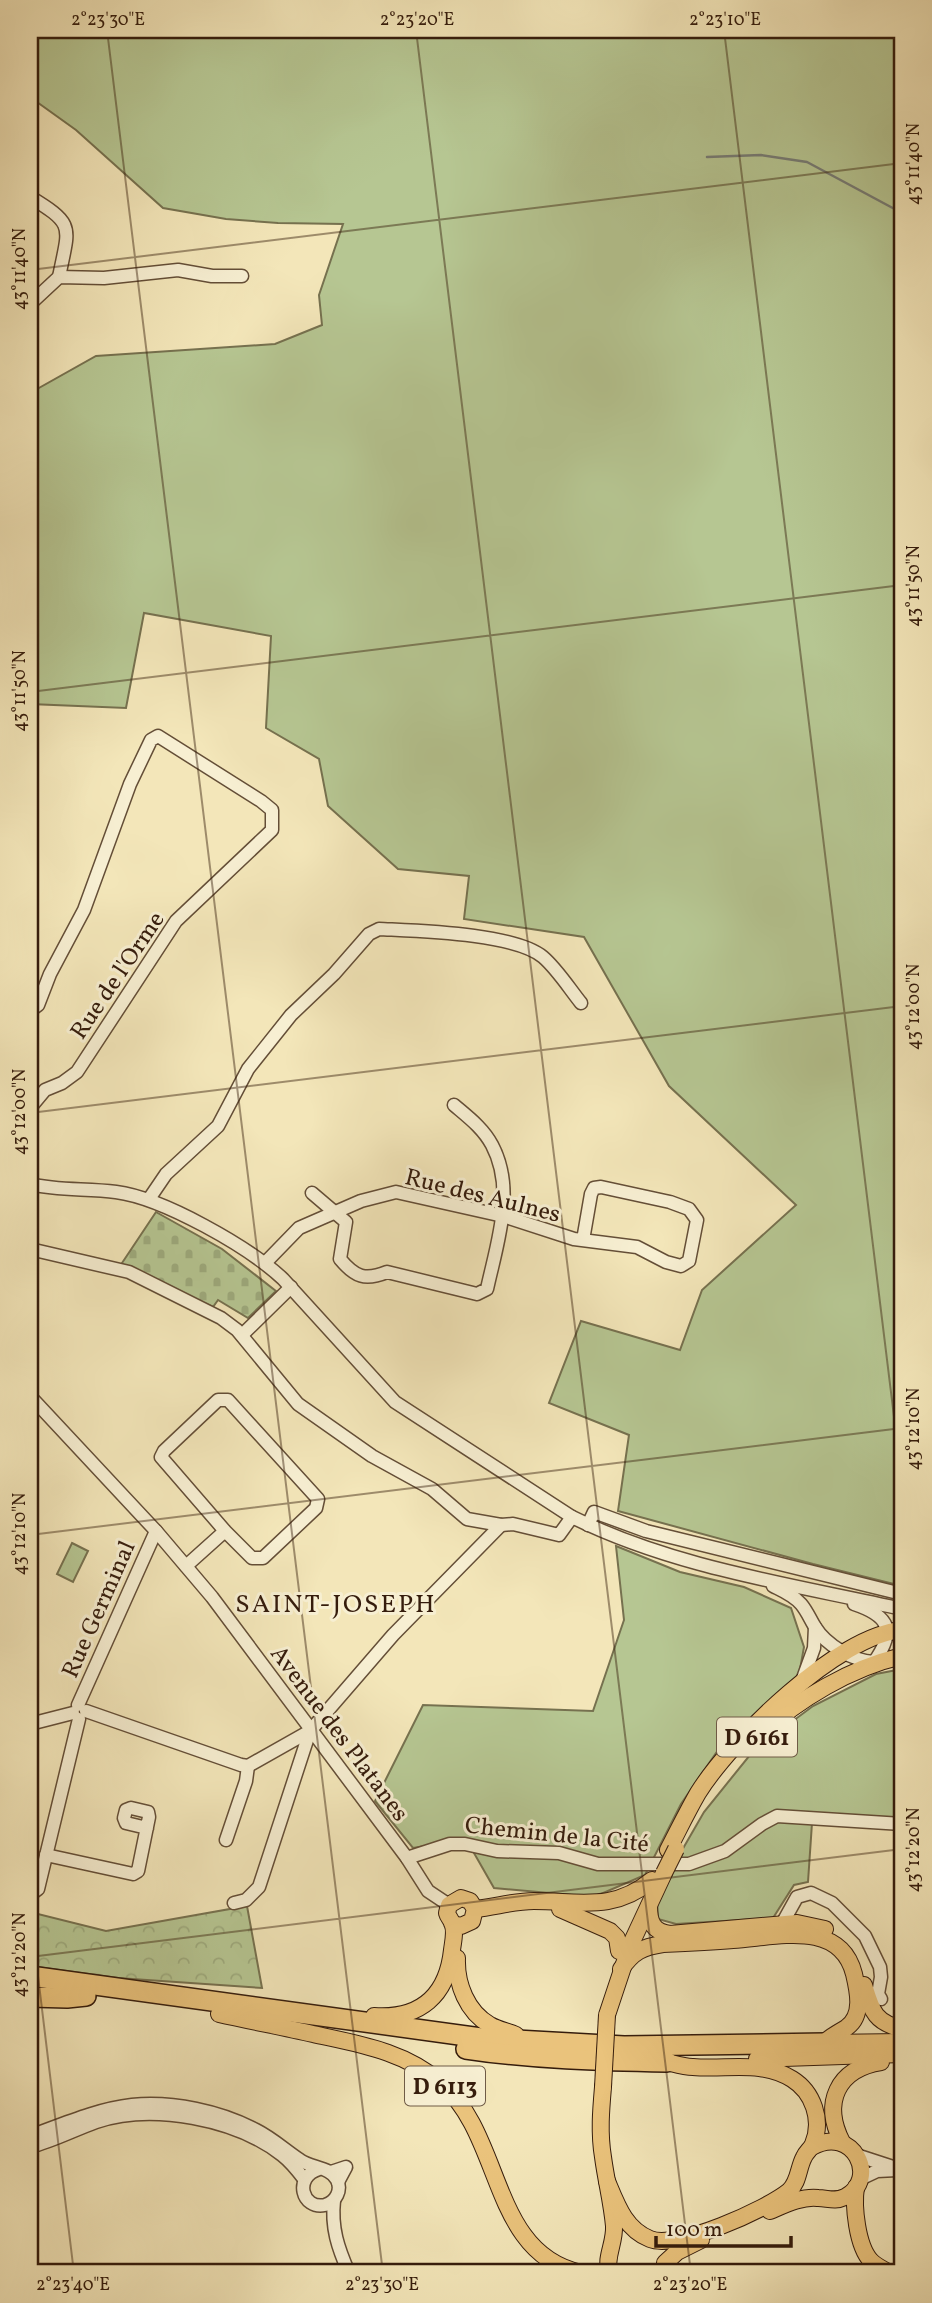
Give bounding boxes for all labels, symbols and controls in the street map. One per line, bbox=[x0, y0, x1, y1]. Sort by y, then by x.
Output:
text: 2°23'30"E bbox=[71, 8, 145, 33]
text: 2°23'20"E bbox=[380, 8, 454, 33]
text: 2°23'10"E bbox=[689, 8, 761, 33]
text: 43°11'40"N bbox=[902, 123, 927, 205]
text: 43°11'40"N bbox=[8, 228, 33, 310]
text: 43°11'50"N bbox=[902, 545, 927, 627]
text: 43°11'50"N bbox=[8, 650, 33, 732]
street label: Rue de l'Orme bbox=[63, 905, 174, 1047]
text: 43°12'00"N bbox=[902, 964, 927, 1050]
text: 43°12'00"N bbox=[8, 1069, 33, 1155]
street label: Rue des Aulnes bbox=[401, 1161, 564, 1233]
text: 43°12'10"N bbox=[902, 1388, 927, 1470]
text: 43°12'10"N bbox=[8, 1493, 33, 1575]
street label: Rue Germinal bbox=[54, 1536, 145, 1684]
district label: SAINT-JOSEPH bbox=[235, 1587, 437, 1623]
street label: Avenue des Platanes bbox=[261, 1639, 416, 1829]
road number: D 6161 bbox=[717, 1718, 797, 1756]
text: 43°12'20"N bbox=[902, 1807, 927, 1893]
street label: Chemin de la Cité bbox=[463, 1809, 651, 1863]
text: 43°12'20"N bbox=[8, 1912, 33, 1998]
road number: D 6113 bbox=[405, 2066, 485, 2106]
scale bar bbox=[656, 2205, 790, 2249]
text: 100 m bbox=[666, 2216, 723, 2245]
text: 2°23'40"E bbox=[36, 2273, 110, 2298]
text: 2°23'30"E bbox=[345, 2273, 419, 2298]
text: 2°23'20"E bbox=[653, 2273, 727, 2298]

